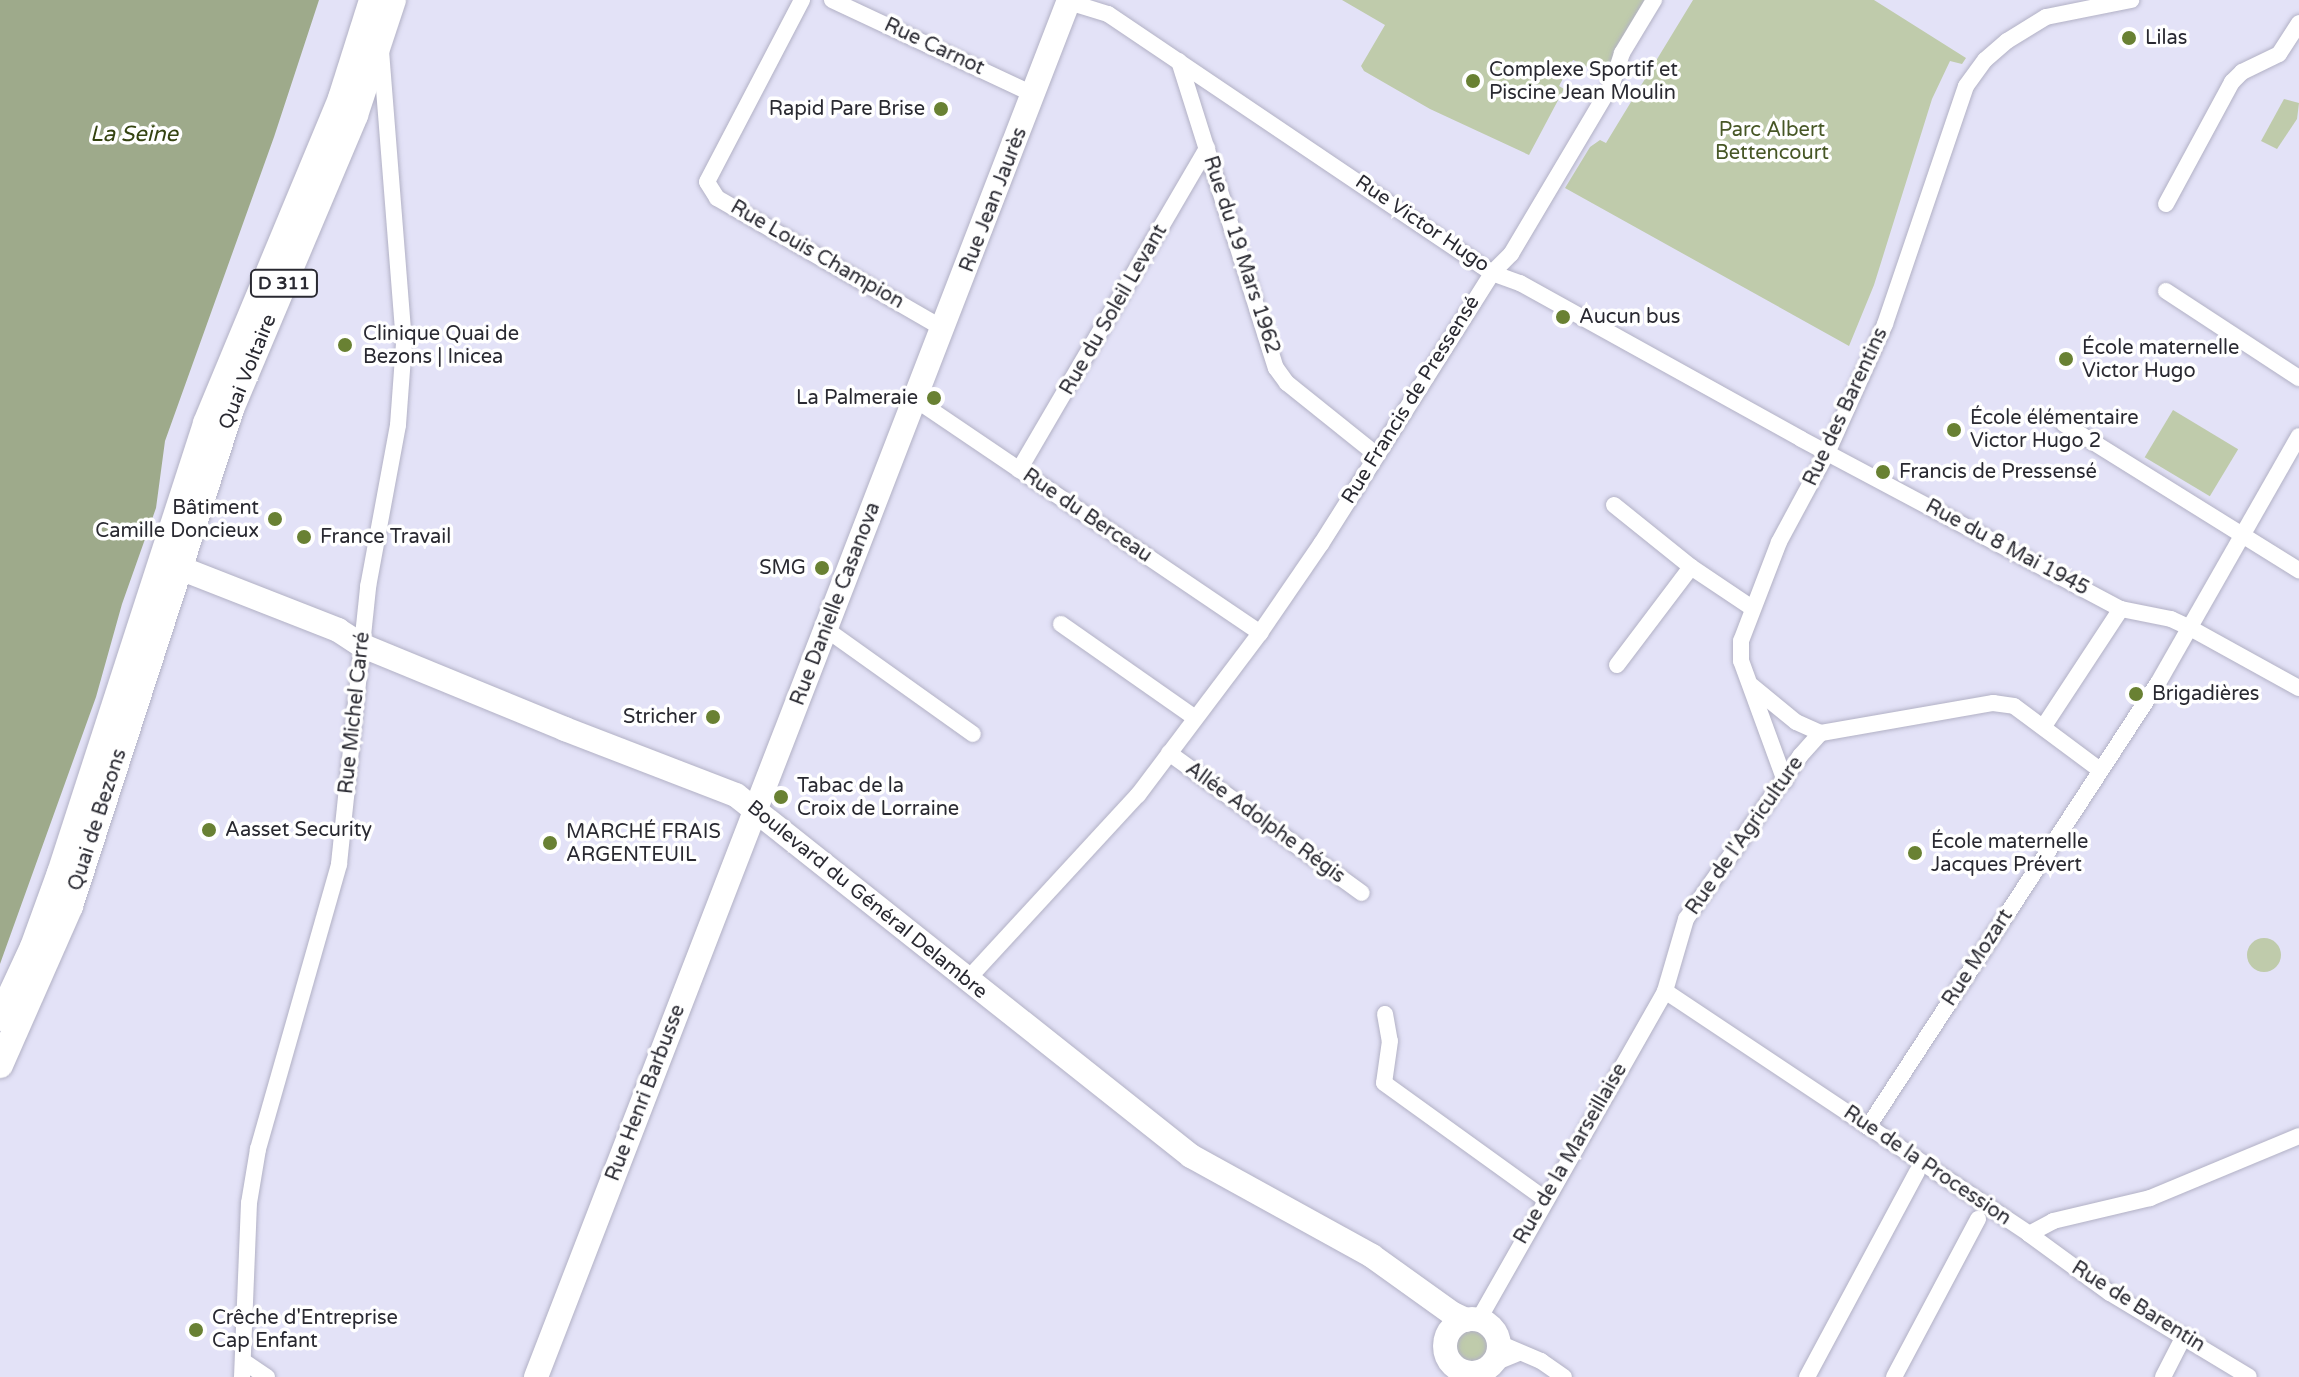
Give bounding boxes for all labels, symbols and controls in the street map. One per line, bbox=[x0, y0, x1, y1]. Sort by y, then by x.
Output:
street label: Rue Carnot bbox=[880, 13, 988, 81]
place label: Lilas bbox=[2145, 26, 2187, 50]
marker: Lilas bbox=[2120, 29, 2138, 47]
place label: Complexe Sportif et Piscine Jean Moulin bbox=[1489, 58, 1678, 105]
marker: Complexe Sportif et Piscine Jean Moulin bbox=[1464, 72, 1482, 90]
place label: Rapid Pare Brise bbox=[769, 97, 925, 121]
marker: Rapid Pare Brise bbox=[932, 100, 950, 118]
park label: Parc Albert Bettencourt bbox=[1715, 118, 1829, 165]
water label: La Seine bbox=[90, 122, 178, 148]
street label: Rue Jean Jaurès bbox=[955, 124, 1033, 276]
street label: Rue du 19 Mars 1962 bbox=[1198, 153, 1284, 357]
street label: Rue Victor Hugo bbox=[1350, 170, 1494, 278]
street label: Rue Louis Champion bbox=[726, 196, 908, 314]
street label: Rue du Soleil Levant bbox=[1055, 220, 1173, 400]
road number: D 311 bbox=[248, 269, 320, 297]
street label: Rue Francis de Pressensé bbox=[1337, 292, 1485, 508]
place label: Aucun bus bbox=[1579, 305, 1680, 329]
marker: Aucun bus bbox=[1554, 308, 1572, 326]
street label: Quai Voltaire bbox=[214, 311, 282, 433]
place label: Clinique Quai de Bezons | Inicea bbox=[363, 322, 519, 369]
street label: Rue des Barentins bbox=[1799, 324, 1893, 490]
marker: Clinique Quai de Bezons | Inicea bbox=[334, 334, 356, 356]
place label: École maternelle Victor Hugo bbox=[2082, 336, 2239, 383]
marker: École maternelle Victor Hugo bbox=[2057, 350, 2075, 368]
place label: La Palmeraie bbox=[796, 386, 918, 410]
marker: La Palmeraie bbox=[925, 389, 943, 407]
place label: École élémentaire Victor Hugo 2 bbox=[1970, 406, 2138, 453]
marker: École élémentaire Victor Hugo 2 bbox=[1945, 421, 1963, 439]
place label: Francis de Pressensé bbox=[1899, 460, 2097, 484]
marker: Francis de Pressensé bbox=[1874, 463, 1892, 481]
street label: Rue du Berceau bbox=[1018, 464, 1156, 568]
street label: Rue du 8 Mai 1945 bbox=[1921, 495, 2093, 601]
place label: Bâtiment Camille Doncieux bbox=[95, 496, 259, 543]
street label: Rue Danielle Casanova bbox=[786, 499, 886, 709]
marker: Bâtiment Camille Doncieux bbox=[266, 510, 284, 528]
place label: France Travail bbox=[320, 525, 451, 549]
marker: France Travail bbox=[295, 528, 313, 546]
place label: SMG bbox=[759, 556, 806, 580]
marker: SMG bbox=[813, 559, 831, 577]
street label: Rue Michel Carré bbox=[335, 631, 375, 795]
place label: Brigadières bbox=[2152, 682, 2259, 706]
marker: Brigadières bbox=[2127, 685, 2145, 703]
place label: Stricher bbox=[623, 705, 697, 729]
marker: Stricher bbox=[704, 708, 722, 726]
street label: Quai de Bezons bbox=[64, 746, 132, 894]
street label: Rue de l'Agriculture bbox=[1681, 752, 1809, 920]
street label: Allée Adolphe Régis bbox=[1181, 757, 1349, 889]
place label: Tabac de la Croix de Lorraine bbox=[797, 774, 959, 821]
marker: Tabac de la Croix de Lorraine bbox=[772, 788, 790, 806]
street label: Boulevard du Général Delambre bbox=[742, 796, 992, 1004]
place label: Aasset Security bbox=[225, 818, 372, 842]
place label: MARCHÉ FRAIS ARGENTEUIL bbox=[566, 820, 721, 867]
marker: Aasset Security bbox=[200, 821, 218, 839]
place label: École maternelle Jacques Prévert bbox=[1931, 830, 2088, 877]
marker: MARCHÉ FRAIS ARGENTEUIL bbox=[541, 834, 559, 852]
marker: École maternelle Jacques Prévert bbox=[1906, 844, 1924, 862]
street label: Rue Mozart bbox=[1938, 905, 2018, 1011]
street label: Rue Henri Barbusse bbox=[601, 1001, 691, 1185]
street label: Rue de la Marseillaise bbox=[1509, 1059, 1633, 1249]
street label: Rue de la Procession bbox=[1839, 1101, 2015, 1231]
street label: Rue de Barentin bbox=[2067, 1256, 2209, 1358]
place label: Crêche d'Entreprise Cap Enfant bbox=[212, 1306, 398, 1353]
marker: Crêche d'Entreprise Cap Enfant bbox=[187, 1321, 205, 1339]

